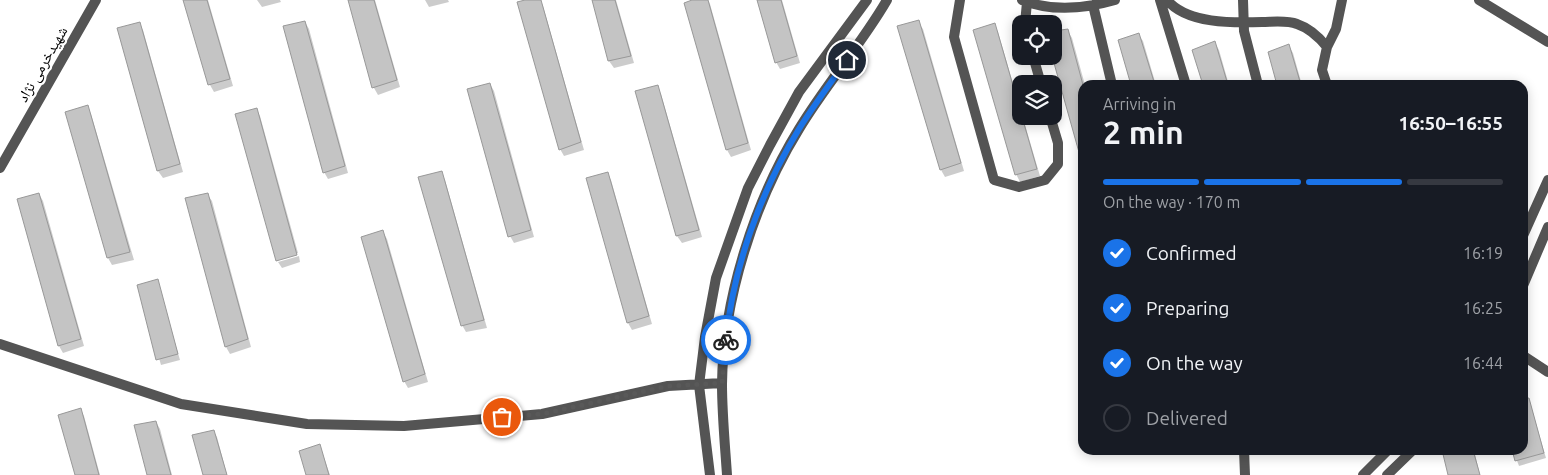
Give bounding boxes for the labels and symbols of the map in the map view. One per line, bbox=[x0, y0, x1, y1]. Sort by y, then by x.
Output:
street label: شهیدخرمی نژاد bbox=[14, 23, 72, 106]
pin bbox=[826, 39, 868, 81]
courier bbox=[701, 315, 751, 365]
pin bbox=[481, 396, 523, 438]

